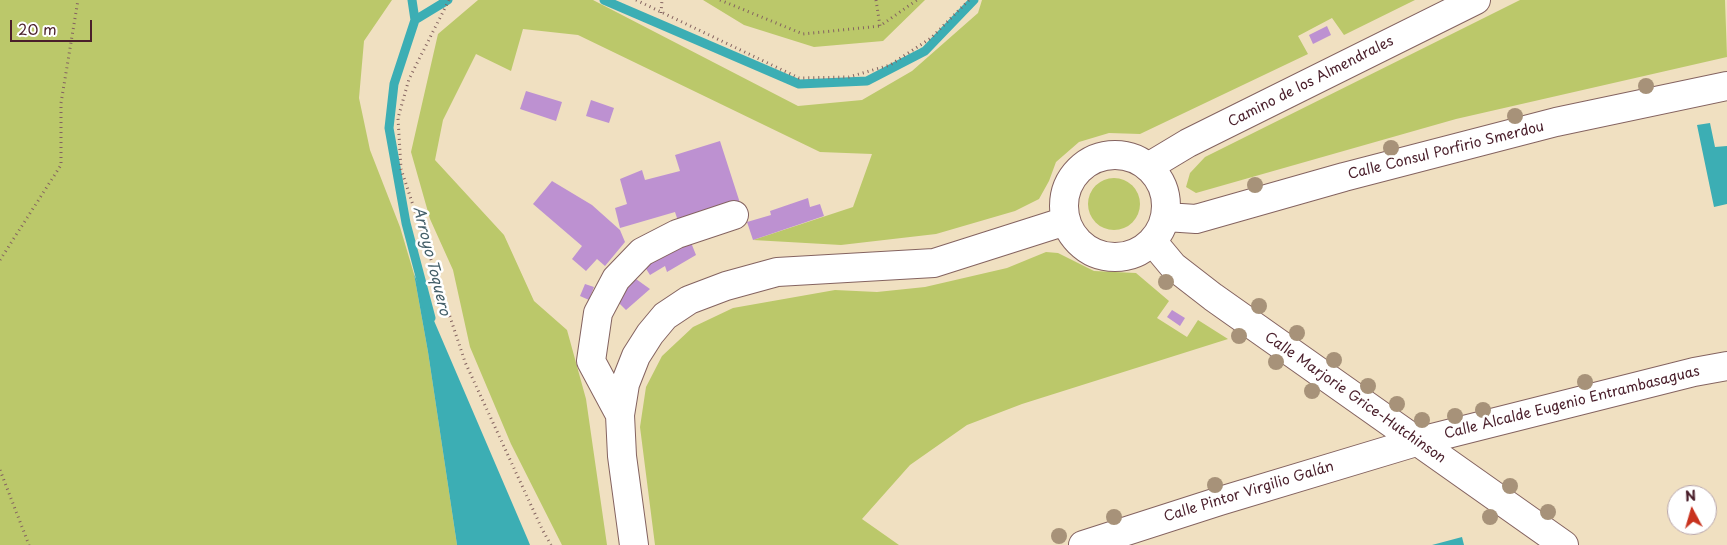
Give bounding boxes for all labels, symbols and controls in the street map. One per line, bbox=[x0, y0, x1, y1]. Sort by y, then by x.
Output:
scale bar bbox=[12, 10, 95, 42]
text: 20 m bbox=[18, 17, 57, 40]
street label: Camino de los Almendrales bbox=[1225, 33, 1397, 131]
street label: Calle Consul Porfirio Smerdou bbox=[1346, 118, 1546, 184]
water label: Arroyo Toquero bbox=[409, 205, 453, 317]
street label: Calle Marjorie Grice-Hutchinson bbox=[1261, 329, 1449, 467]
street label: Calle Alcalde Eugenio Entrambasaguas bbox=[1442, 363, 1702, 443]
street label: Calle Pintor Virgilio Galán bbox=[1162, 458, 1336, 526]
north arrow bbox=[1667, 485, 1717, 535]
text: N bbox=[1684, 485, 1697, 507]

